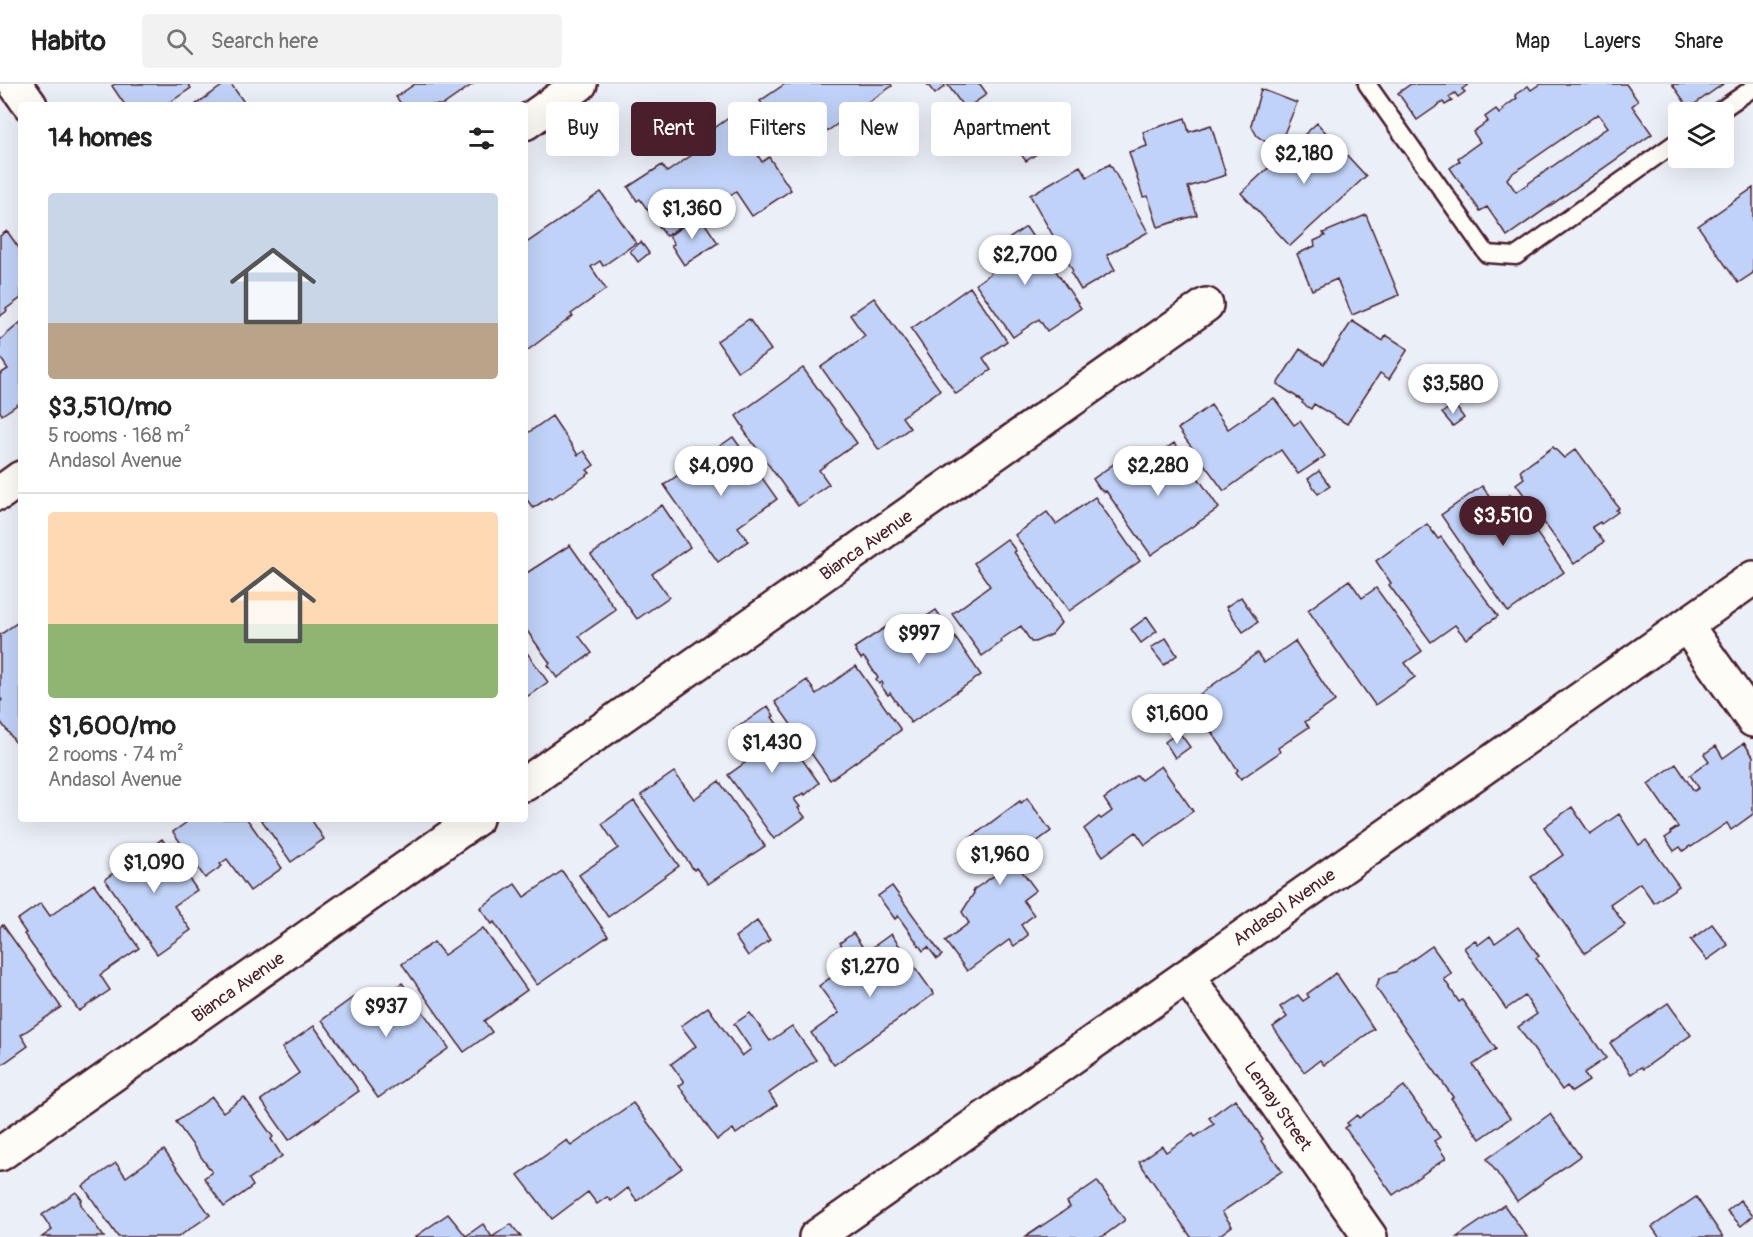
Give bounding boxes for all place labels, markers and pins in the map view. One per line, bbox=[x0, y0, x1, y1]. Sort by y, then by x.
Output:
pin: $2,180 bbox=[1255, 134, 1353, 185]
pin: $1,360 bbox=[643, 189, 741, 240]
pin: $2,700 bbox=[976, 235, 1074, 286]
pin: $3,580 bbox=[1404, 364, 1502, 415]
pin: $4,090 bbox=[672, 446, 770, 497]
pin: $2,280 bbox=[1109, 446, 1207, 497]
pin: $3,510 bbox=[1454, 496, 1552, 547]
pin: $997 bbox=[883, 614, 955, 665]
pin: $1,600 bbox=[1128, 694, 1226, 745]
pin: $1,430 bbox=[723, 723, 821, 774]
pin: $1,960 bbox=[951, 835, 1049, 886]
pin: $1,090 bbox=[105, 843, 203, 894]
pin: $1,270 bbox=[821, 947, 919, 998]
pin: $937 bbox=[350, 987, 422, 1038]

